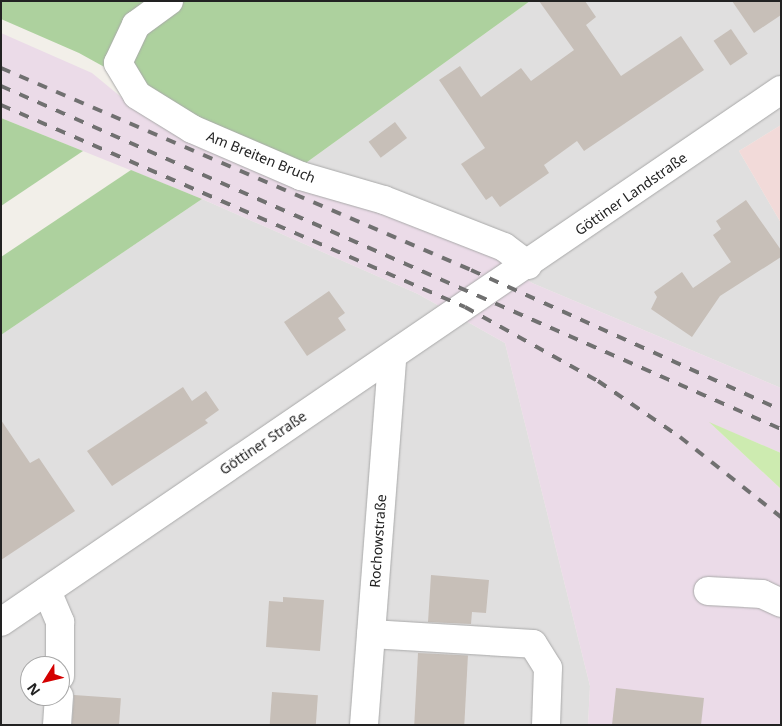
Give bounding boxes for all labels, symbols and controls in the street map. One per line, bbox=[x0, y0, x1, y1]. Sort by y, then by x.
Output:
street label: Am Breiten Bruch bbox=[204, 127, 318, 187]
street label: Göttiner Landstraße bbox=[572, 149, 690, 239]
street label: Göttiner Straße bbox=[216, 408, 310, 478]
street label: Rochowstraße bbox=[366, 494, 390, 588]
north arrow bbox=[20, 656, 70, 706]
text: N bbox=[22, 679, 44, 700]

